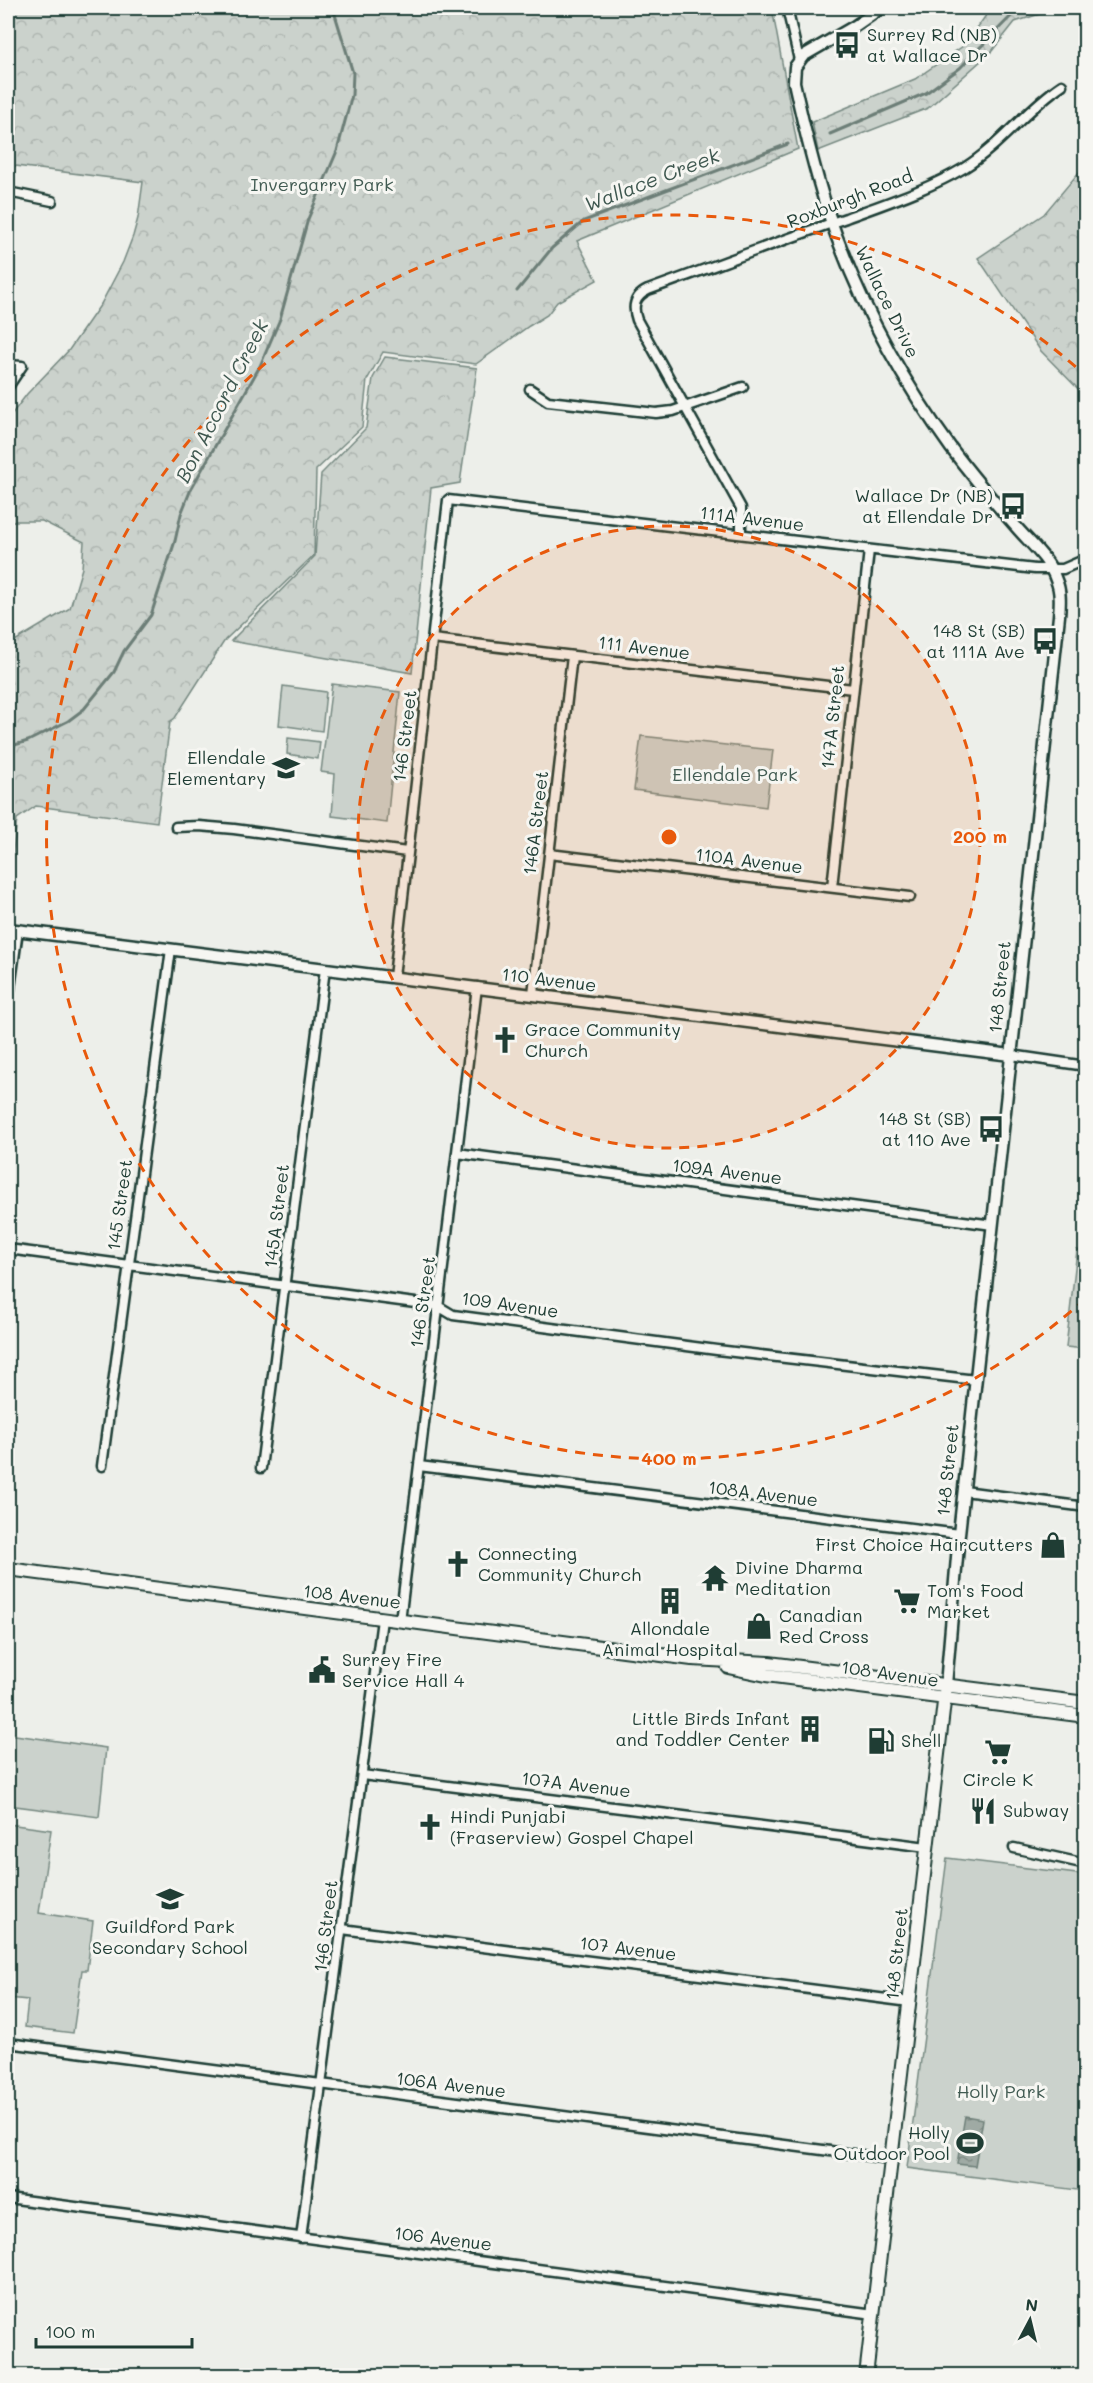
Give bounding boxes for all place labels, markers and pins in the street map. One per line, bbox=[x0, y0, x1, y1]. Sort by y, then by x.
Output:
place label: Surrey Rd (NB) at Wallace Dr bbox=[867, 22, 997, 67]
bus stop icon: Surrey Rd (NB) at Wallace Dr bbox=[832, 30, 862, 60]
place label: Wallace Dr (NB) at Ellendale Dr bbox=[854, 483, 993, 528]
bus stop icon: Wallace Dr (NB) at Ellendale Dr bbox=[998, 491, 1028, 521]
place label: 148 St (SB) at 111A Ave bbox=[926, 618, 1025, 663]
bus stop icon: 148 St (SB) at 111A Ave bbox=[1030, 626, 1060, 656]
place label: Ellendale Elementary bbox=[167, 745, 266, 790]
school or university icon: Ellendale Elementary bbox=[271, 753, 301, 783]
centre of rings bbox=[659, 827, 679, 847]
place label: Grace Community Church bbox=[525, 1017, 681, 1062]
church icon: Grace Community Church bbox=[490, 1025, 520, 1055]
place label: 148 St (SB) at 110 Ave bbox=[878, 1106, 971, 1151]
bus stop icon: 148 St (SB) at 110 Ave bbox=[976, 1114, 1006, 1144]
shop icon: First Choice Haircutters bbox=[1038, 1530, 1068, 1560]
place label: First Choice Haircutters bbox=[816, 1532, 1033, 1556]
place label: Connecting Community Church bbox=[478, 1541, 641, 1586]
church icon: Connecting Community Church bbox=[443, 1549, 473, 1579]
place label: Divine Dharma Meditation bbox=[735, 1555, 863, 1600]
temple icon: Divine Dharma Meditation bbox=[700, 1563, 730, 1593]
place label: Tom's Food Market bbox=[927, 1578, 1023, 1623]
building icon: Allondale Animal Hospital bbox=[655, 1586, 685, 1616]
supermarket icon: Tom's Food Market bbox=[892, 1586, 922, 1616]
place label: Canadian Red Cross bbox=[779, 1603, 869, 1648]
shop icon: Canadian Red Cross bbox=[744, 1611, 774, 1641]
place label: Allondale Animal Hospital bbox=[602, 1616, 738, 1661]
place label: Surrey Fire Service Hall 4 bbox=[342, 1647, 465, 1692]
public building icon: Surrey Fire Service Hall 4 bbox=[307, 1655, 337, 1685]
place label: Little Birds Infant and Toddler Center bbox=[616, 1706, 790, 1751]
building icon: Little Birds Infant and Toddler Center bbox=[795, 1714, 825, 1744]
fuel station icon: Shell bbox=[866, 1726, 896, 1756]
place label: Shell bbox=[901, 1728, 941, 1752]
supermarket icon: Circle K bbox=[983, 1737, 1013, 1767]
place label: Circle K bbox=[963, 1767, 1033, 1791]
restaurant icon: Subway bbox=[968, 1796, 998, 1826]
place label: Subway bbox=[1003, 1798, 1069, 1822]
place label: Hindi Punjabi (Fraserview) Gospel Chapel bbox=[450, 1804, 694, 1849]
church icon: Hindi Punjabi (Fraserview) Gospel Chapel bbox=[415, 1812, 445, 1842]
school or university icon: Guildford Park Secondary School bbox=[155, 1884, 185, 1914]
place label: Guildford Park Secondary School bbox=[92, 1914, 248, 1959]
place label: Holly Outdoor Pool bbox=[834, 2120, 950, 2165]
sports icon: Holly Outdoor Pool bbox=[955, 2128, 985, 2158]

